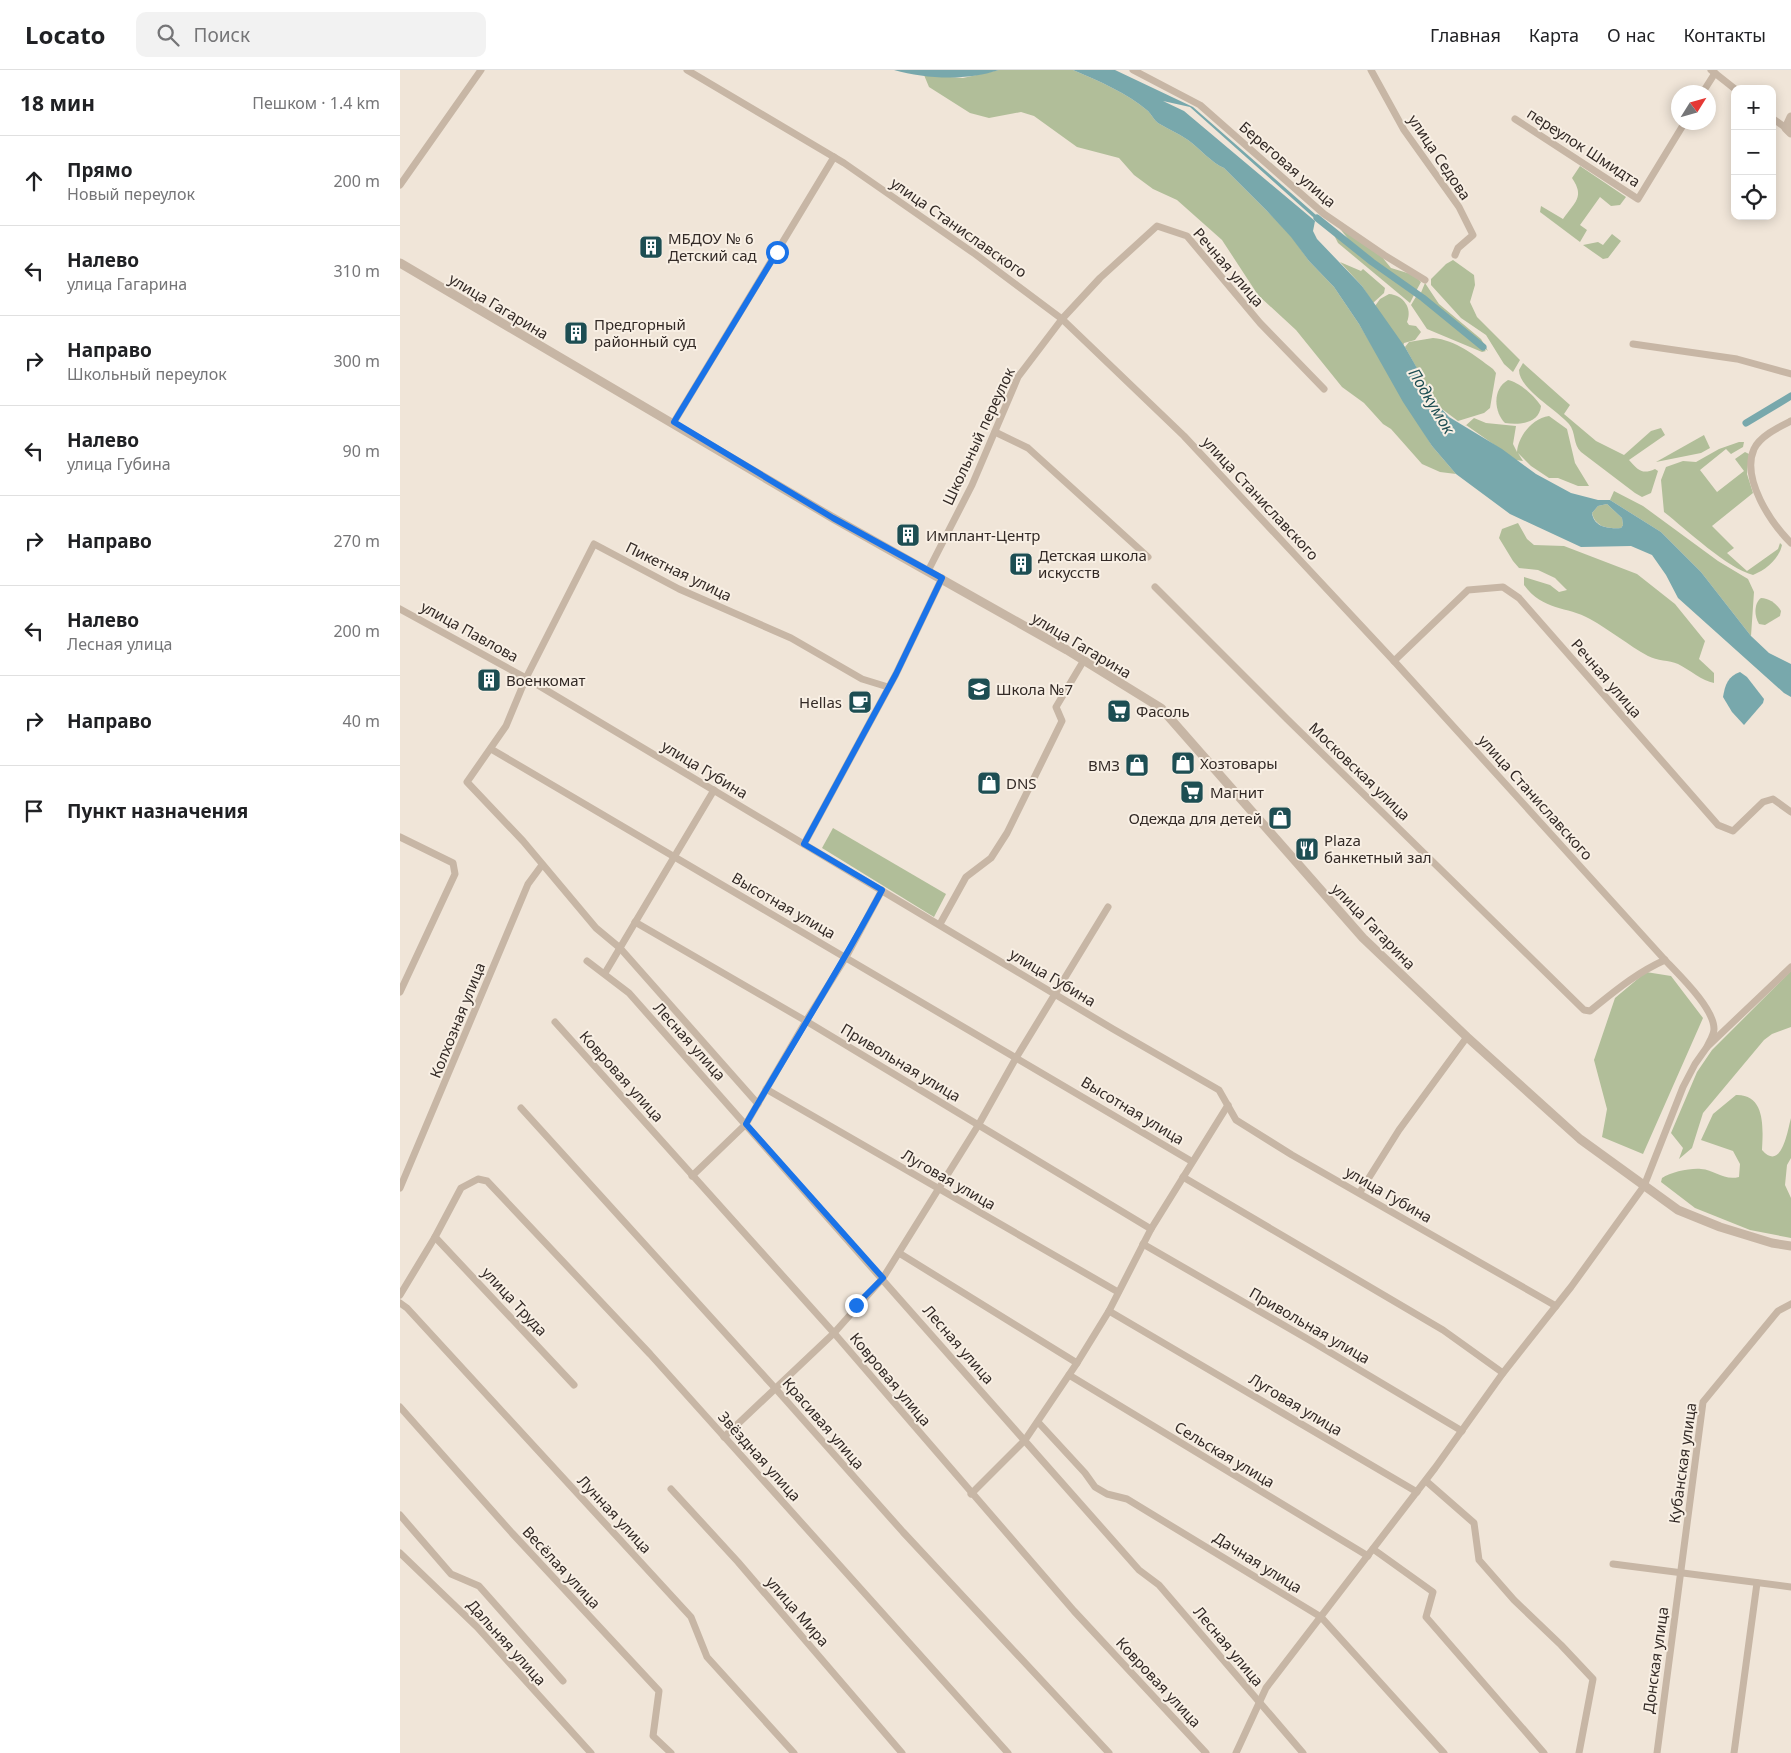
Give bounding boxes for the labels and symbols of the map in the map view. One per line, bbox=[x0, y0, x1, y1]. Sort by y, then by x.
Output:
north arrow bbox=[1671, 85, 1716, 130]
street label: переулок Шмидта bbox=[1523, 103, 1645, 191]
street label: улица Седова bbox=[1404, 110, 1476, 204]
street label: Береговая улица bbox=[1235, 116, 1341, 212]
street label: улица Станиславского bbox=[887, 172, 1031, 282]
street label: Речная улица bbox=[1189, 223, 1269, 311]
place label: МБДОУ № 6 Детский сад bbox=[668, 228, 757, 265]
building icon: МБДОУ № 6 Детский сад bbox=[638, 234, 664, 260]
route start bbox=[766, 241, 789, 264]
street label: улица Гагарина bbox=[446, 268, 552, 344]
place label: Предгорный районный суд bbox=[594, 314, 696, 351]
building icon: Предгорный районный суд bbox=[563, 320, 589, 346]
street label: Школьный переулок bbox=[937, 364, 1019, 508]
water label: Подкумок bbox=[1404, 364, 1461, 439]
street label: улица Станиславского bbox=[1198, 432, 1324, 564]
building icon: Имплант-Центр bbox=[895, 522, 921, 548]
place label: Имплант-Центр bbox=[926, 525, 1040, 545]
street label: Пикетная улица bbox=[623, 537, 735, 605]
place label: Детская школа искусств bbox=[1038, 545, 1147, 582]
building icon: Детская школа искусств bbox=[1008, 551, 1034, 577]
street label: улица Павлова bbox=[418, 596, 522, 666]
street label: улица Гагарина bbox=[1029, 607, 1135, 683]
street label: Речная улица bbox=[1567, 634, 1647, 722]
building icon: Военкомат bbox=[476, 667, 502, 693]
place label: Военкомат bbox=[506, 670, 585, 690]
school or university icon: Школа №7 bbox=[966, 676, 992, 702]
place label: Школа №7 bbox=[996, 679, 1073, 699]
cafe icon: Hellas bbox=[847, 689, 873, 715]
place label: Hellas bbox=[799, 692, 842, 712]
supermarket icon: Фасоль bbox=[1106, 698, 1132, 724]
place label: Фасоль bbox=[1136, 701, 1190, 721]
street label: Московская улица bbox=[1305, 717, 1415, 825]
street label: улица Станиславского bbox=[1474, 730, 1598, 864]
street label: улица Губина bbox=[658, 735, 752, 803]
shop icon: Хозтовары bbox=[1170, 750, 1196, 776]
shop icon: ВМЗ bbox=[1124, 752, 1150, 778]
place label: Хозтовары bbox=[1200, 753, 1278, 773]
place label: ВМЗ bbox=[1088, 755, 1120, 775]
shop icon: DNS bbox=[976, 770, 1002, 796]
place label: DNS bbox=[1006, 773, 1037, 793]
supermarket icon: Магнит bbox=[1179, 779, 1205, 805]
place label: Магнит bbox=[1210, 782, 1264, 802]
shop icon: Одежда для детей bbox=[1267, 805, 1293, 831]
place label: Одежда для детей bbox=[1128, 808, 1262, 828]
place label: Plaza банкетный зал bbox=[1324, 830, 1432, 867]
restaurant icon: Plaza банкетный зал bbox=[1294, 836, 1320, 862]
street label: Высотная улица bbox=[728, 867, 840, 943]
street label: улица Гагарина bbox=[1328, 879, 1420, 973]
street label: улица Губина bbox=[1006, 943, 1100, 1011]
street label: Колхозная улица bbox=[425, 959, 489, 1081]
street label: Лесная улица bbox=[650, 998, 730, 1084]
street label: Привольная улица bbox=[837, 1018, 965, 1106]
street label: Ковровая улица bbox=[576, 1026, 668, 1126]
street label: Высотная улица bbox=[1078, 1071, 1188, 1149]
street label: Луговая улица bbox=[898, 1144, 1000, 1214]
street label: улица Губина bbox=[1342, 1161, 1436, 1227]
street label: улица Труда bbox=[478, 1262, 552, 1340]
street label: Привольная улица bbox=[1246, 1282, 1374, 1368]
route end bbox=[845, 1294, 868, 1317]
street label: Лесная улица bbox=[919, 1300, 999, 1388]
street label: Ковровая улица bbox=[846, 1328, 936, 1430]
street label: Луговая улица bbox=[1246, 1368, 1346, 1440]
street label: Красивая улица bbox=[779, 1373, 869, 1473]
street label: Кубанская улица bbox=[1664, 1401, 1700, 1525]
street label: Звёздная улица bbox=[714, 1407, 806, 1505]
street label: Сельская улица bbox=[1171, 1416, 1279, 1492]
street label: Лунная улица bbox=[574, 1471, 656, 1557]
street label: Весёлая улица bbox=[519, 1522, 605, 1612]
street label: Дачная улица bbox=[1210, 1527, 1306, 1597]
street label: улица Мира bbox=[762, 1572, 834, 1650]
street label: Дальняя улица bbox=[463, 1595, 551, 1689]
street label: Лесная улица bbox=[1190, 1602, 1268, 1690]
street label: Донская улица bbox=[1638, 1605, 1672, 1715]
street label: Ковровая улица bbox=[1112, 1633, 1206, 1731]

